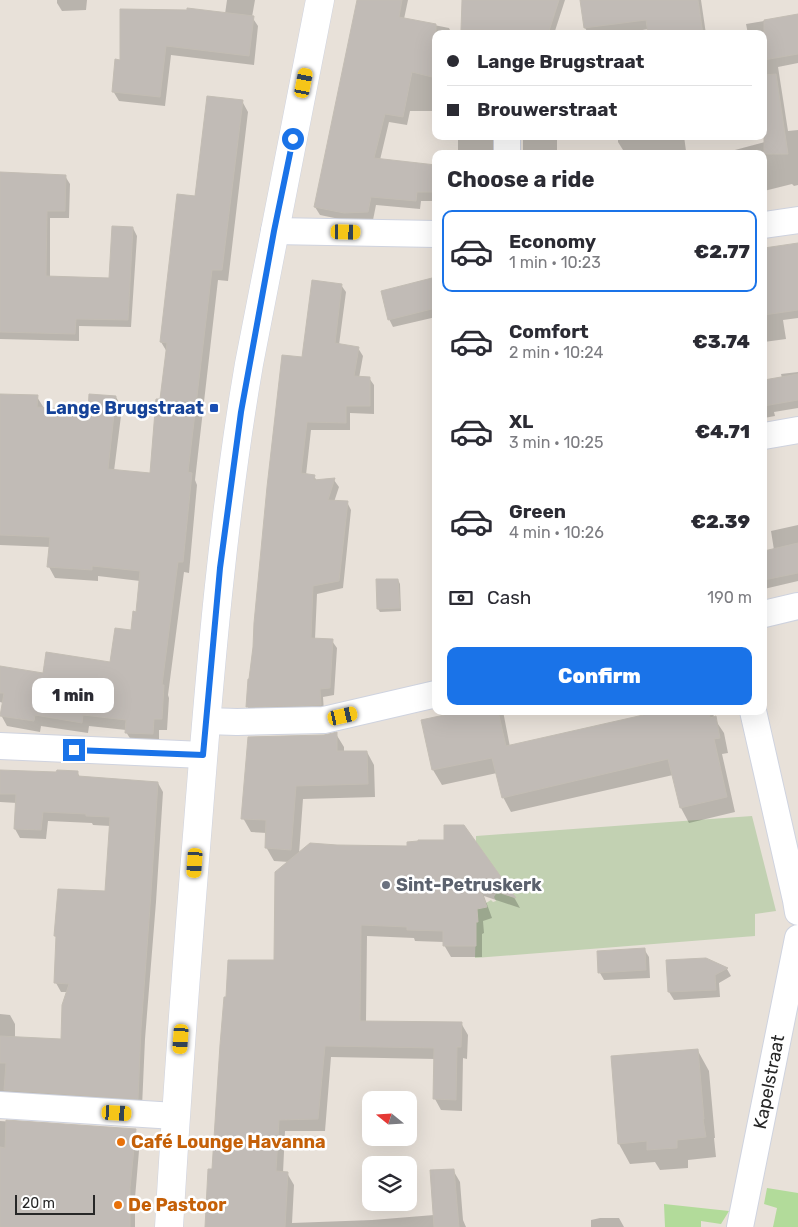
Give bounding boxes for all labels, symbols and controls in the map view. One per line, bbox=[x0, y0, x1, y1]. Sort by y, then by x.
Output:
text: Lange Brugstraat bbox=[477, 50, 644, 73]
car bbox=[293, 67, 314, 99]
text: Brouwerstraat bbox=[477, 98, 617, 121]
route start bbox=[282, 128, 304, 150]
text: Choose a ride bbox=[447, 166, 594, 193]
car bbox=[330, 224, 361, 240]
icon: car bbox=[449, 229, 494, 274]
text: Economy bbox=[509, 230, 596, 253]
text: €2.77 bbox=[694, 240, 750, 263]
text: 1 min · 10:23 bbox=[509, 253, 601, 272]
icon: car bbox=[449, 319, 494, 364]
text: Comfort bbox=[509, 320, 589, 343]
text: €3.74 bbox=[692, 330, 750, 353]
text: 2 min · 10:24 bbox=[509, 343, 604, 362]
place label: Lange Brugstraat bbox=[45, 397, 204, 419]
marker: Lange Brugstraat bbox=[208, 402, 220, 414]
icon: car bbox=[449, 409, 494, 454]
text: XL bbox=[509, 410, 533, 433]
text: €4.71 bbox=[695, 420, 750, 443]
text: 3 min · 10:25 bbox=[509, 433, 603, 452]
icon: car bbox=[449, 499, 494, 544]
text: Green bbox=[509, 500, 566, 523]
text: €2.39 bbox=[691, 510, 750, 533]
text: 4 min · 10:26 bbox=[509, 523, 604, 542]
icon: cash bbox=[447, 584, 475, 612]
text: Cash bbox=[487, 586, 531, 609]
text: 190 m bbox=[707, 588, 752, 607]
button: Confirm bbox=[447, 647, 752, 705]
callout: 1 min bbox=[33, 678, 115, 712]
text: 1 min bbox=[52, 686, 94, 705]
car bbox=[326, 705, 359, 727]
route end bbox=[63, 739, 85, 761]
car bbox=[186, 848, 203, 878]
place label: Sint-Petruskerk bbox=[396, 874, 542, 896]
marker: Sint-Petruskerk bbox=[380, 879, 392, 891]
car bbox=[172, 1024, 189, 1054]
street label: Kapelstraat bbox=[749, 1033, 789, 1131]
north arrow bbox=[362, 1091, 418, 1146]
map controls bbox=[362, 1091, 417, 1211]
car bbox=[101, 1105, 132, 1121]
place label: Café Lounge Havanna bbox=[131, 1131, 326, 1153]
marker: Café Lounge Havanna bbox=[115, 1136, 127, 1148]
button: layers bbox=[362, 1156, 417, 1211]
scale bar bbox=[15, 1192, 95, 1215]
place label: De Pastoor bbox=[128, 1194, 226, 1216]
text: 20 m bbox=[22, 1195, 55, 1212]
marker: De Pastoor bbox=[112, 1199, 124, 1211]

